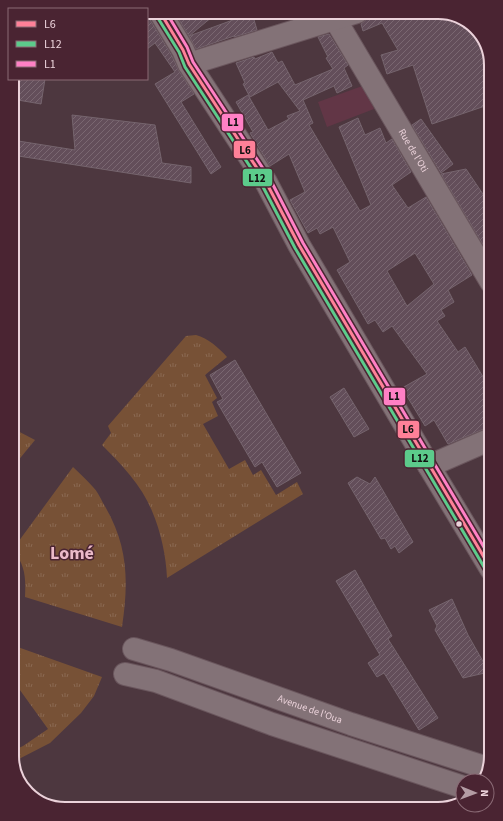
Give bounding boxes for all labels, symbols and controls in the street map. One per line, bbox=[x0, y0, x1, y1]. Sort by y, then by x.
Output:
legend bbox=[8, 8, 148, 80]
text: L6 bbox=[44, 16, 56, 33]
text: L12 bbox=[44, 36, 62, 53]
text: L1 bbox=[44, 56, 56, 73]
line badge: L1 bbox=[221, 113, 244, 132]
text: L1 bbox=[227, 115, 239, 130]
street label: Rue de l'Oti bbox=[395, 126, 431, 175]
line badge: L6 bbox=[233, 140, 256, 159]
text: L6 bbox=[239, 143, 251, 158]
line badge: L12 bbox=[242, 168, 273, 187]
text: L12 bbox=[248, 171, 266, 186]
line badge: L1 bbox=[383, 387, 406, 406]
text: L1 bbox=[388, 389, 400, 404]
line badge: L6 bbox=[397, 420, 420, 439]
text: L6 bbox=[402, 422, 414, 437]
line badge: L12 bbox=[404, 449, 435, 468]
text: L12 bbox=[411, 451, 429, 466]
unlabelled marker bbox=[454, 519, 464, 529]
district label: Lomé bbox=[50, 541, 94, 566]
street label: Avenue de l'Oua bbox=[276, 691, 344, 727]
north arrow bbox=[455, 773, 495, 813]
text: N bbox=[477, 789, 492, 797]

